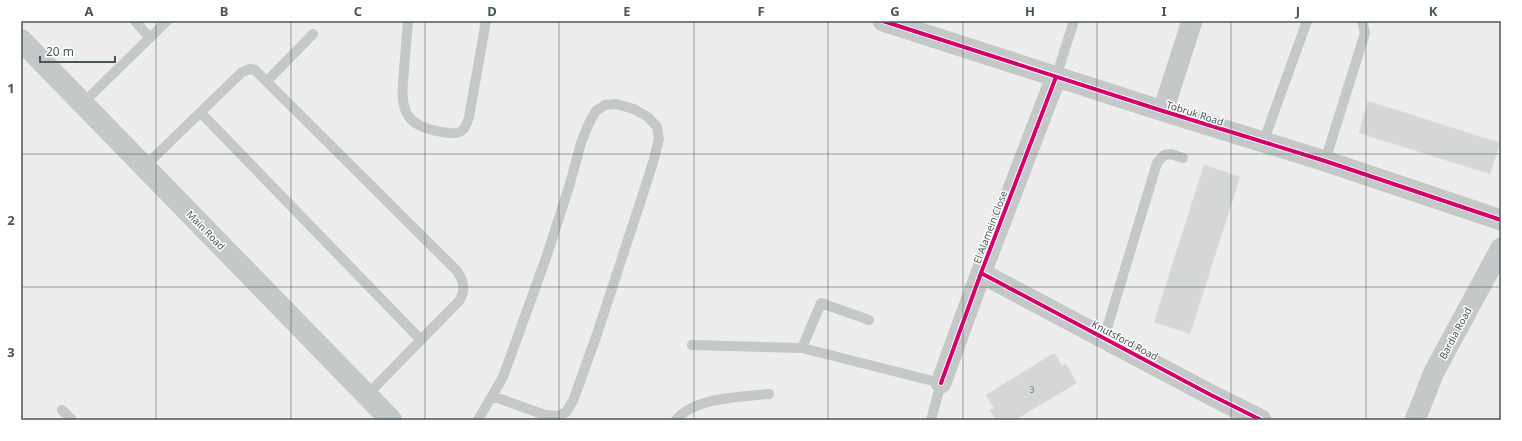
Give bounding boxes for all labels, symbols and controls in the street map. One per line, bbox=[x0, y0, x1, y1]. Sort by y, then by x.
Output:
text: A bbox=[85, 2, 94, 20]
text: B bbox=[220, 2, 228, 20]
text: C bbox=[354, 2, 362, 20]
text: D bbox=[487, 2, 497, 20]
text: E bbox=[623, 2, 631, 20]
text: F bbox=[757, 2, 765, 20]
text: G bbox=[890, 2, 900, 20]
text: H bbox=[1025, 2, 1035, 20]
text: I bbox=[1161, 2, 1167, 20]
text: J bbox=[1295, 2, 1300, 20]
text: K bbox=[1429, 2, 1438, 20]
scale bar bbox=[40, 38, 115, 64]
text: 20 m bbox=[46, 43, 74, 60]
text: 1 bbox=[7, 79, 15, 97]
street label: Tobruk Road bbox=[1165, 97, 1225, 129]
street label: El Alamein Close bbox=[970, 188, 1010, 265]
street label: Main Road bbox=[184, 207, 228, 253]
text: 2 bbox=[7, 211, 15, 229]
street label: Bardia Road bbox=[1435, 305, 1475, 361]
street label: Knutsford Road bbox=[1089, 317, 1161, 363]
text: 3 bbox=[7, 343, 15, 361]
house number: 3 bbox=[1030, 384, 1035, 395]

